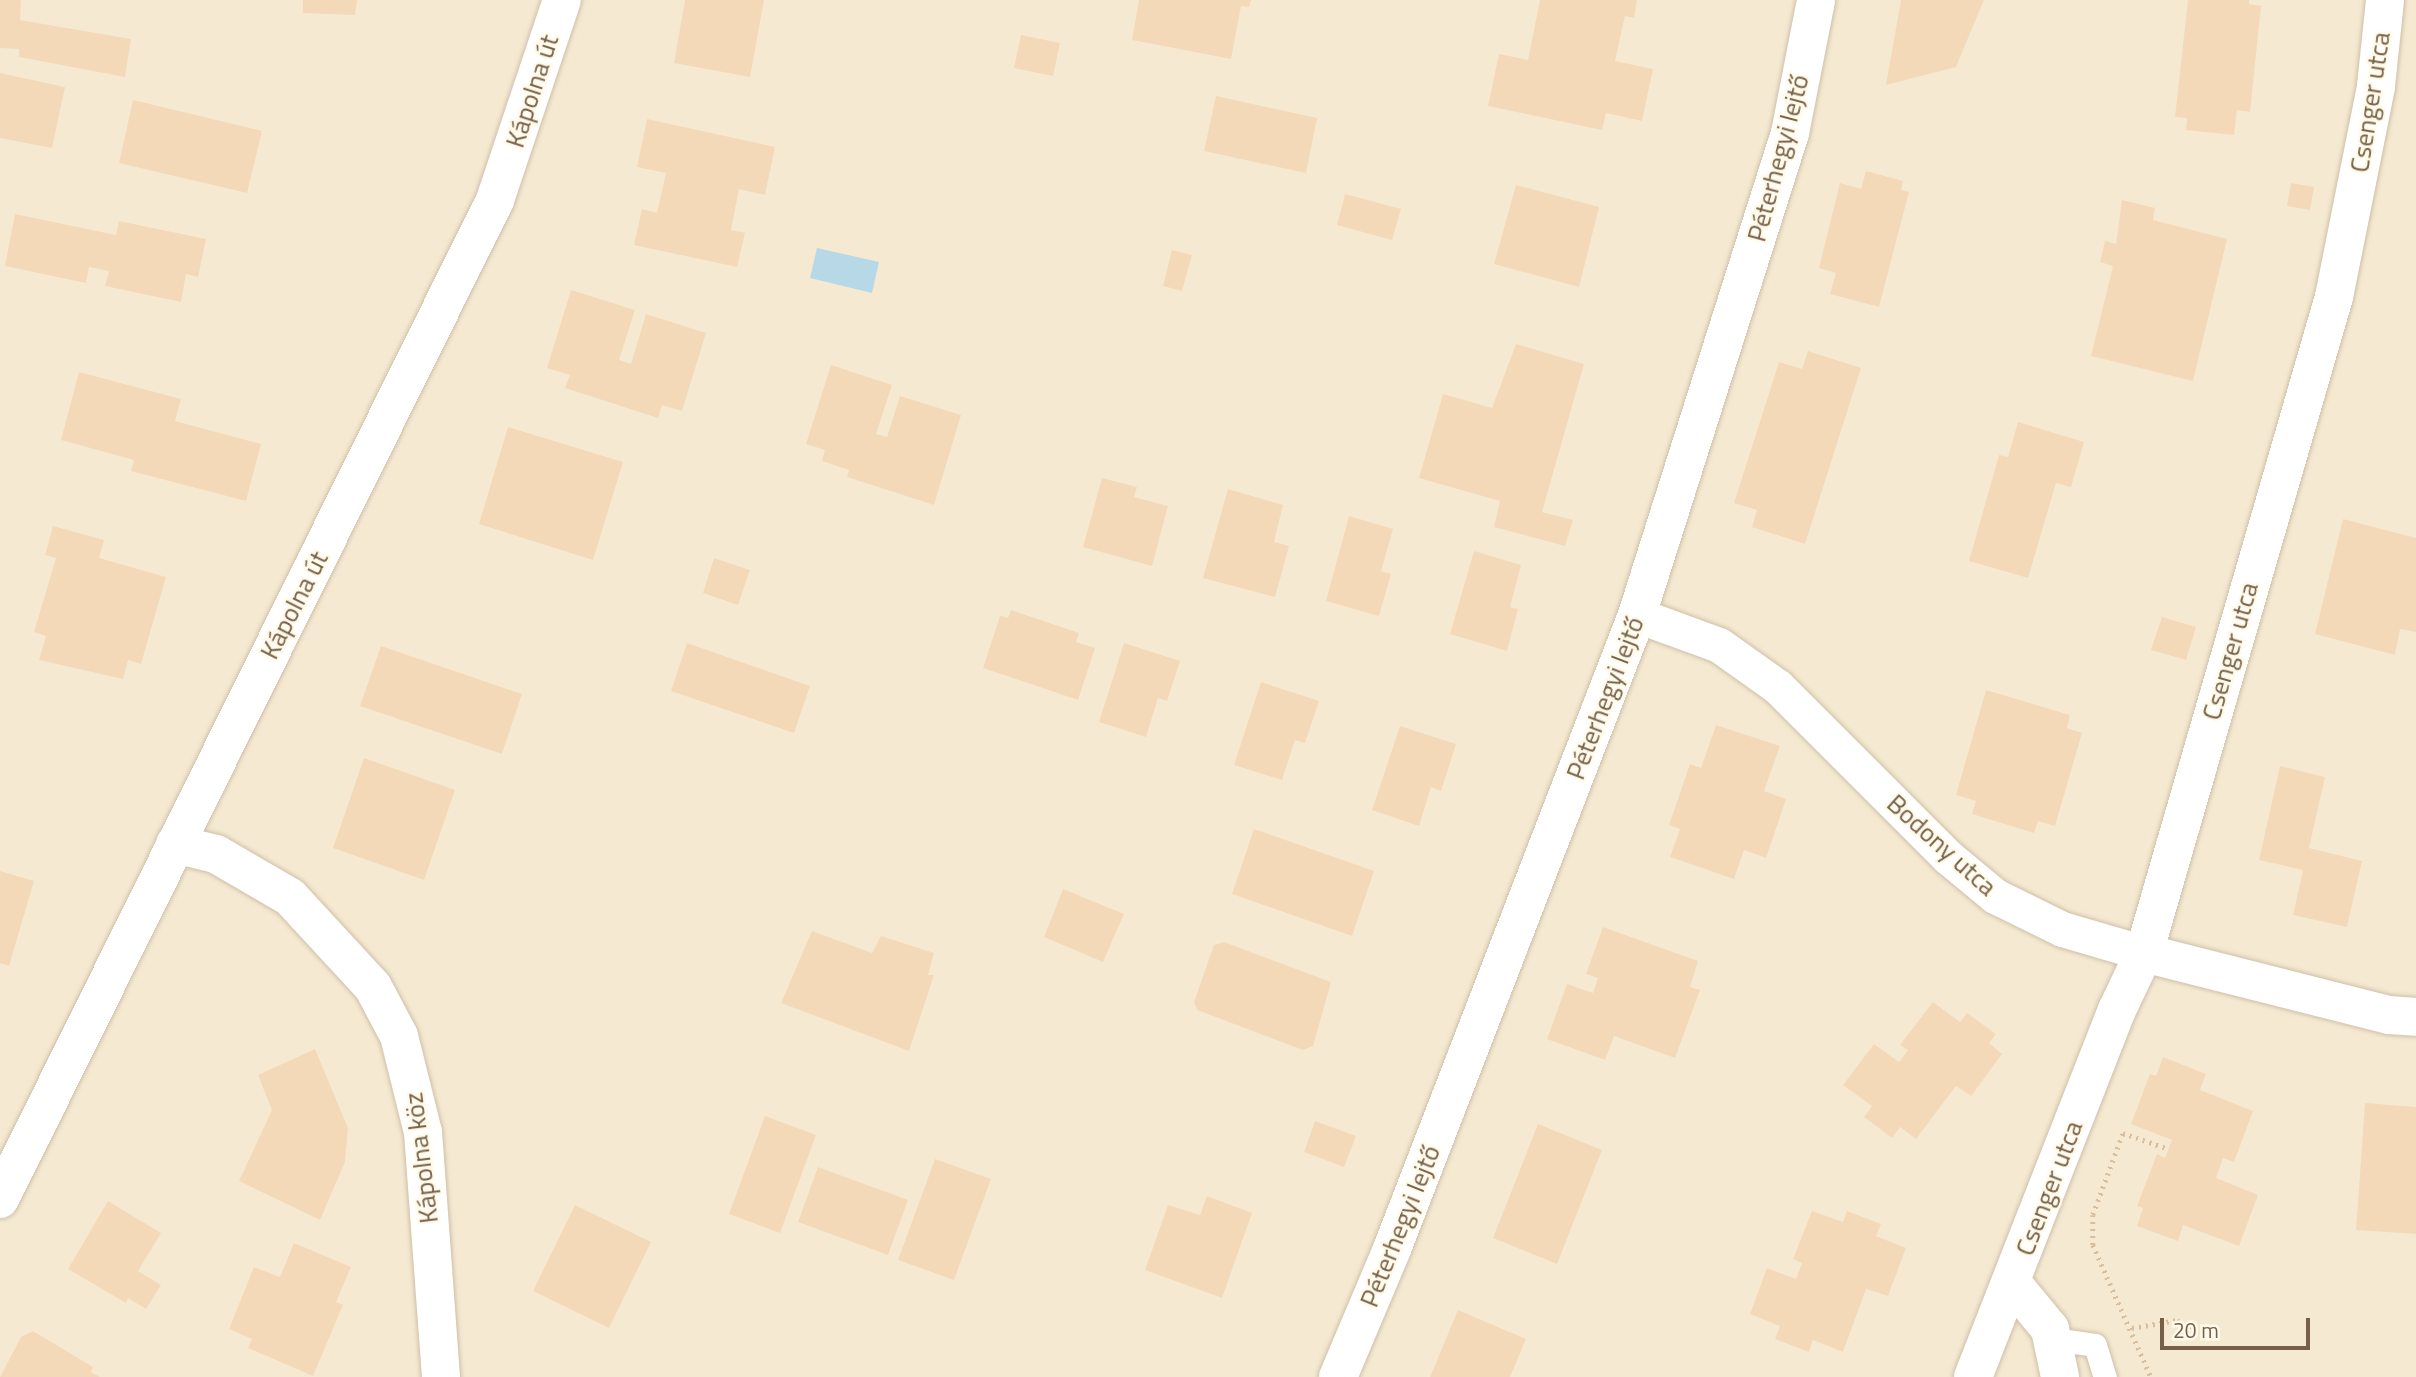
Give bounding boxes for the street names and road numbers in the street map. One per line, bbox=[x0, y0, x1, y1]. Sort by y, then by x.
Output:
street label: Csenger utca bbox=[2343, 30, 2397, 174]
street label: Kápolna út bbox=[499, 31, 565, 151]
street label: Péterhegyi lejtő bbox=[1741, 71, 1815, 245]
street label: Kápolna út bbox=[254, 546, 334, 664]
street label: Csenger utca bbox=[2195, 579, 2265, 723]
street label: Péterhegyi lejtő bbox=[1560, 612, 1650, 784]
street label: Bodony utca bbox=[1881, 788, 2003, 902]
street label: Kápolna köz bbox=[397, 1091, 445, 1225]
street label: Csenger utca bbox=[2009, 1116, 2089, 1260]
street label: Péterhegyi lejtő bbox=[1353, 1141, 1447, 1311]

